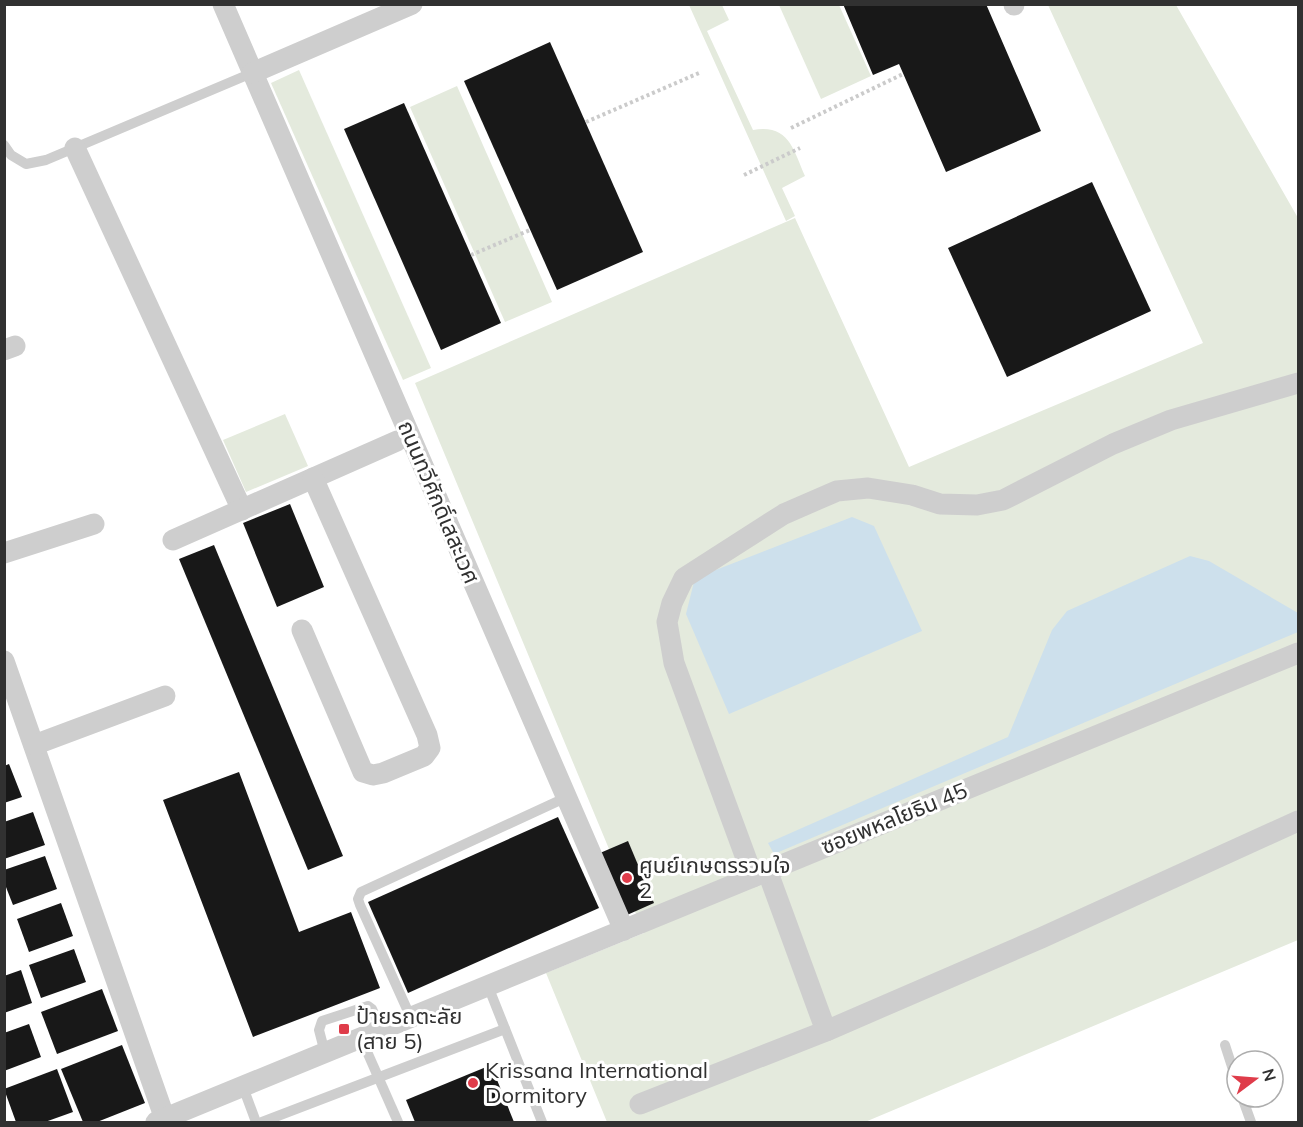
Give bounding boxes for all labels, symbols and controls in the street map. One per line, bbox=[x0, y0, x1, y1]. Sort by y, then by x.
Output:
street label: ถนนทวีศักดิ์เสสะเวศ bbox=[392, 416, 486, 588]
street label: ซอยพหลโยธิน 45 bbox=[817, 776, 971, 860]
place label: ศูนย์เกษตรรวมใจ 2 bbox=[639, 851, 790, 904]
marker: ศูนย์เกษตรรวมใจ 2 bbox=[620, 871, 634, 885]
place label: ป้ายรถตะลัย (สาย 5) bbox=[356, 1002, 462, 1055]
marker: ป้ายรถตะลัย (สาย 5) bbox=[337, 1022, 351, 1036]
north arrow bbox=[1225, 1049, 1285, 1109]
place label: Krissana International Dormitory bbox=[485, 1056, 708, 1109]
text: N bbox=[1258, 1066, 1281, 1083]
marker: Krissana International Dormitory bbox=[466, 1076, 480, 1090]

